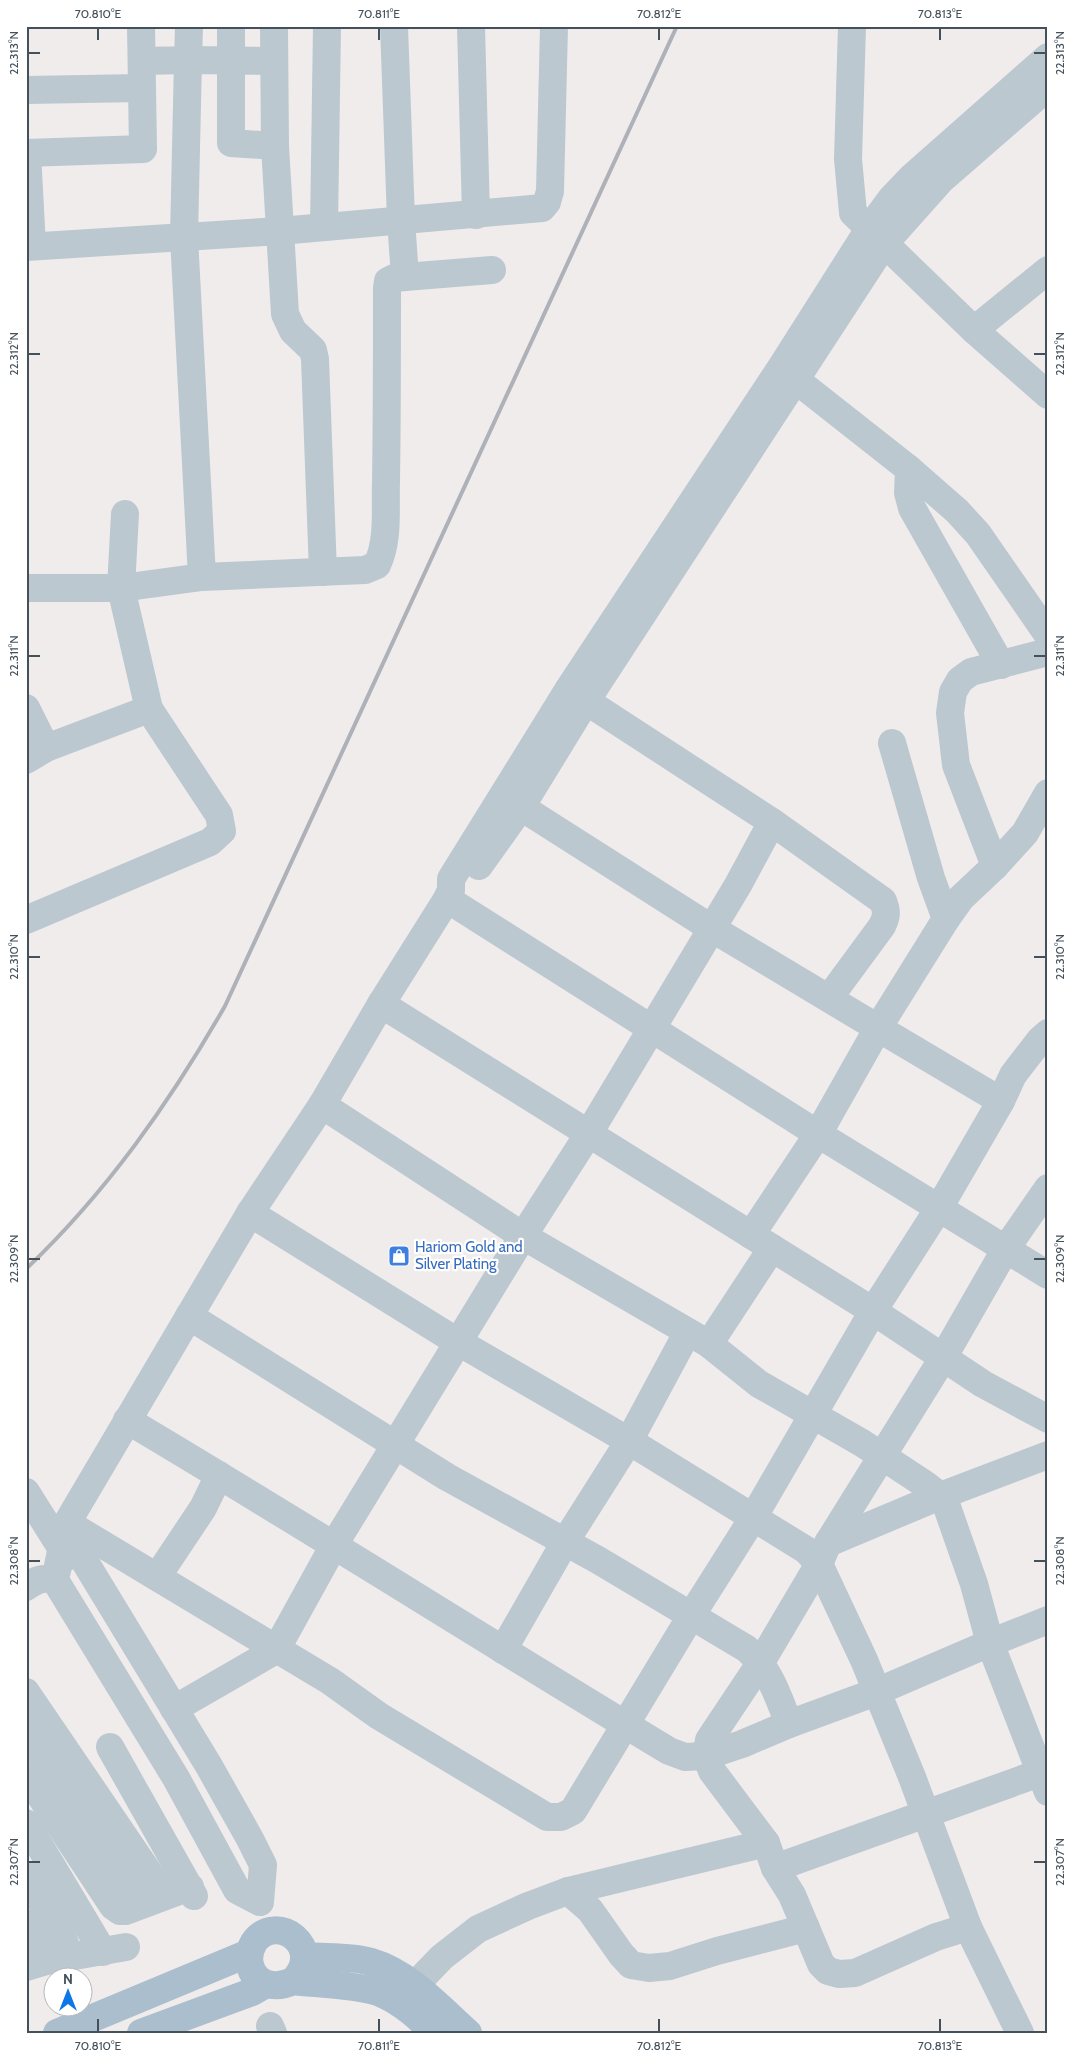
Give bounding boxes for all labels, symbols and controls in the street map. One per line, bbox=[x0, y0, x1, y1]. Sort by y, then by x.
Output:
text: 70.810°E bbox=[75, 6, 121, 21]
text: 70.811°E bbox=[358, 6, 400, 21]
text: 70.812°E bbox=[637, 6, 681, 21]
text: 70.813°E bbox=[918, 6, 963, 21]
text: 22.313°N bbox=[6, 31, 21, 75]
text: 22.313°N bbox=[1052, 31, 1067, 75]
text: 22.312°N bbox=[6, 332, 21, 376]
text: 22.312°N bbox=[1052, 332, 1067, 376]
text: 22.311°N bbox=[6, 635, 21, 677]
text: 22.311°N bbox=[1052, 635, 1067, 677]
text: 22.310°N bbox=[6, 934, 21, 980]
text: 22.310°N bbox=[1052, 934, 1067, 980]
text: 22.309°N bbox=[6, 1235, 21, 1283]
text: 22.309°N bbox=[1052, 1235, 1067, 1283]
place label: Hariom Gold and Silver Plating bbox=[415, 1238, 523, 1273]
shop icon: Hariom Gold and Silver Plating bbox=[387, 1244, 411, 1268]
text: 22.308°N bbox=[6, 1536, 21, 1586]
text: 22.308°N bbox=[1052, 1536, 1067, 1586]
text: 22.307°N bbox=[6, 1838, 21, 1886]
text: 22.307°N bbox=[1052, 1838, 1067, 1886]
north arrow bbox=[42, 1966, 92, 2016]
text: N bbox=[63, 1970, 73, 1988]
text: 70.810°E bbox=[75, 2038, 121, 2053]
text: 70.811°E bbox=[358, 2038, 400, 2053]
text: 70.812°E bbox=[637, 2038, 681, 2053]
text: 70.813°E bbox=[918, 2038, 963, 2053]

